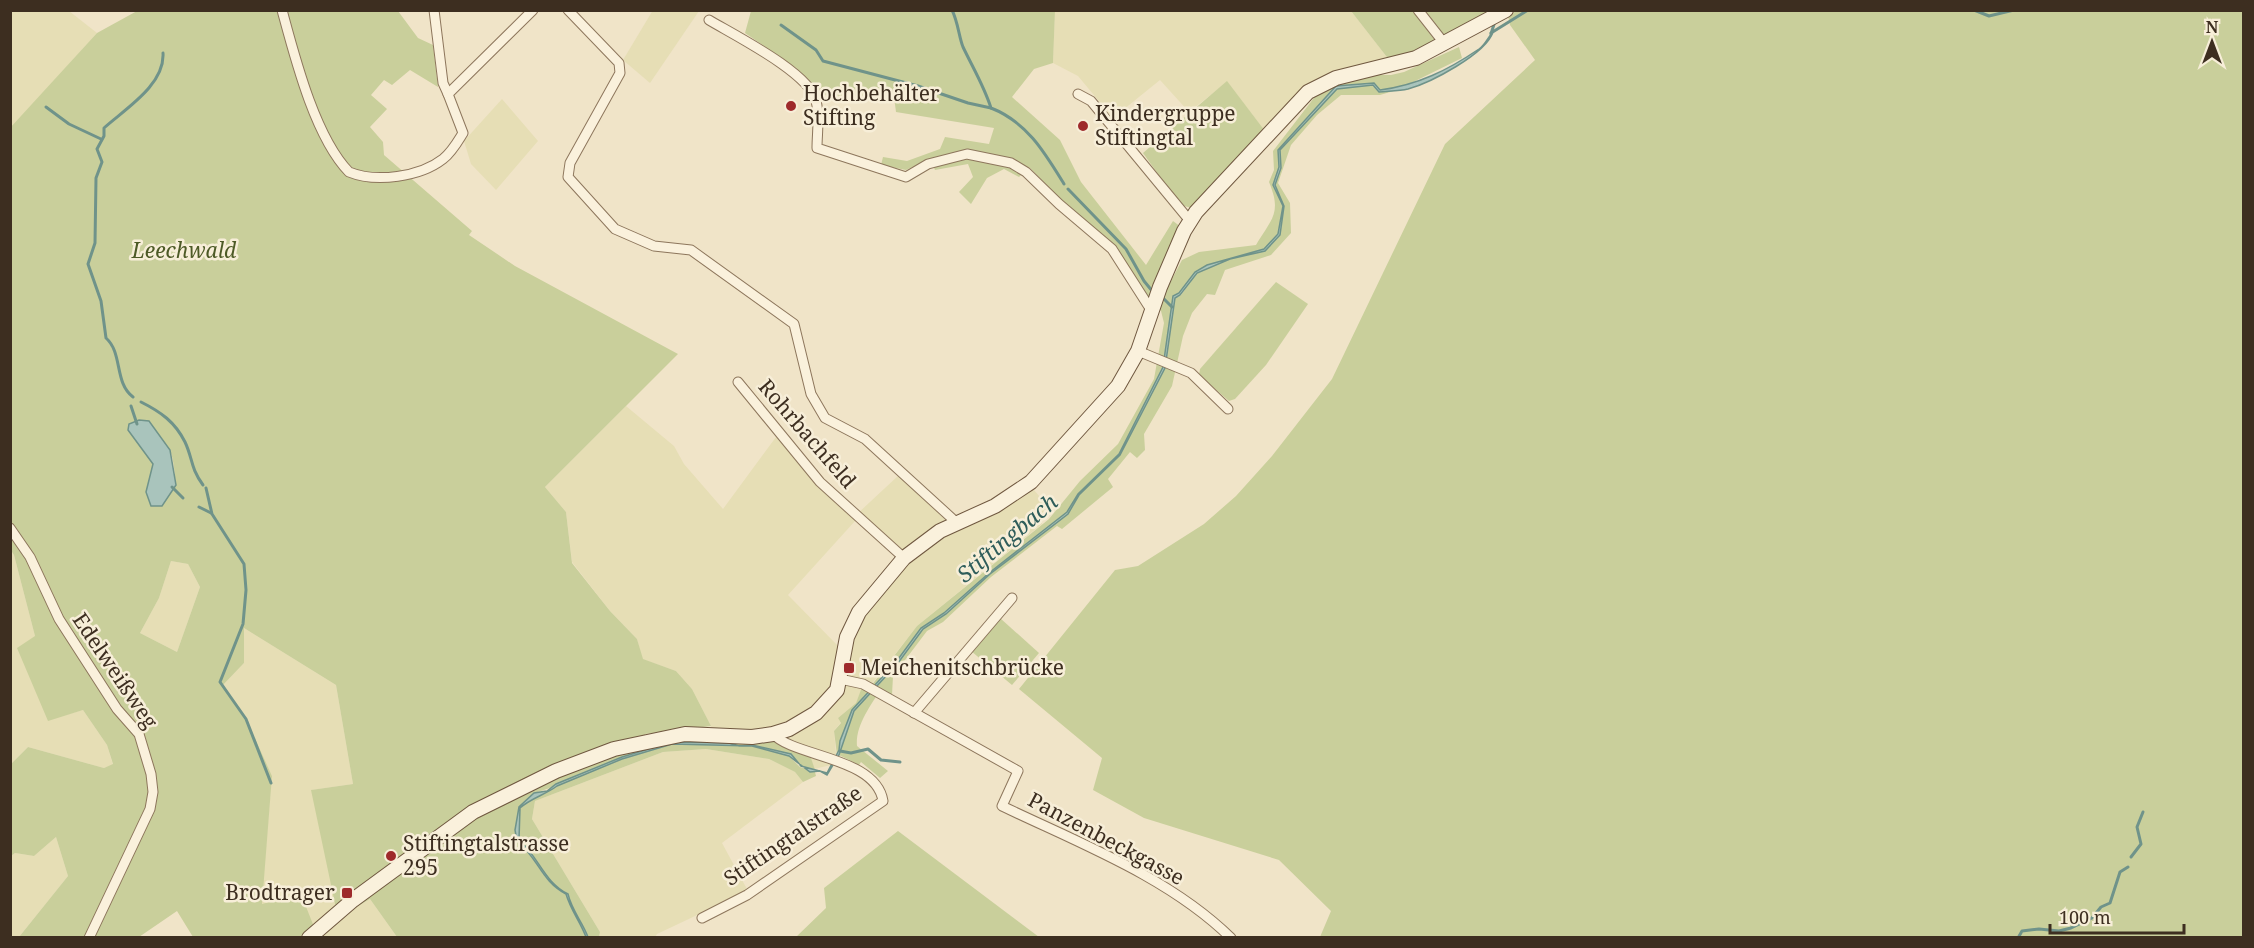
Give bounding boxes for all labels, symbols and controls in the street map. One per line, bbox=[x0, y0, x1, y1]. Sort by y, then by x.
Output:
north arrow bbox=[2182, 12, 2242, 72]
text: N bbox=[2206, 16, 2219, 38]
place label: Hochbehälter Stifting bbox=[803, 79, 940, 131]
marker: Hochbehälter Stifting bbox=[784, 99, 798, 113]
place label: Kindergruppe Stiftingtal bbox=[1095, 99, 1236, 151]
marker: Kindergruppe Stiftingtal bbox=[1076, 119, 1090, 133]
park label: Leechwald bbox=[131, 236, 237, 264]
street label: Rohrbachfeld bbox=[753, 373, 863, 494]
water label: Stiftingbach bbox=[950, 486, 1063, 588]
street label: Edelweißweg bbox=[67, 607, 165, 734]
place label: Meichenitschbrücke bbox=[861, 653, 1064, 681]
marker: Meichenitschbrücke bbox=[842, 661, 856, 675]
street label: Stiftingtalstraße bbox=[718, 779, 867, 892]
street label: Panzenbeckgasse bbox=[1023, 785, 1189, 891]
place label: Stiftingtalstrasse 295 bbox=[403, 829, 569, 881]
marker: Stiftingtalstrasse 295 bbox=[384, 849, 398, 863]
place label: Brodtrager bbox=[225, 878, 335, 906]
marker: Brodtrager bbox=[340, 886, 354, 900]
scale bar bbox=[2050, 897, 2184, 935]
text: 100 m bbox=[2059, 905, 2111, 929]

